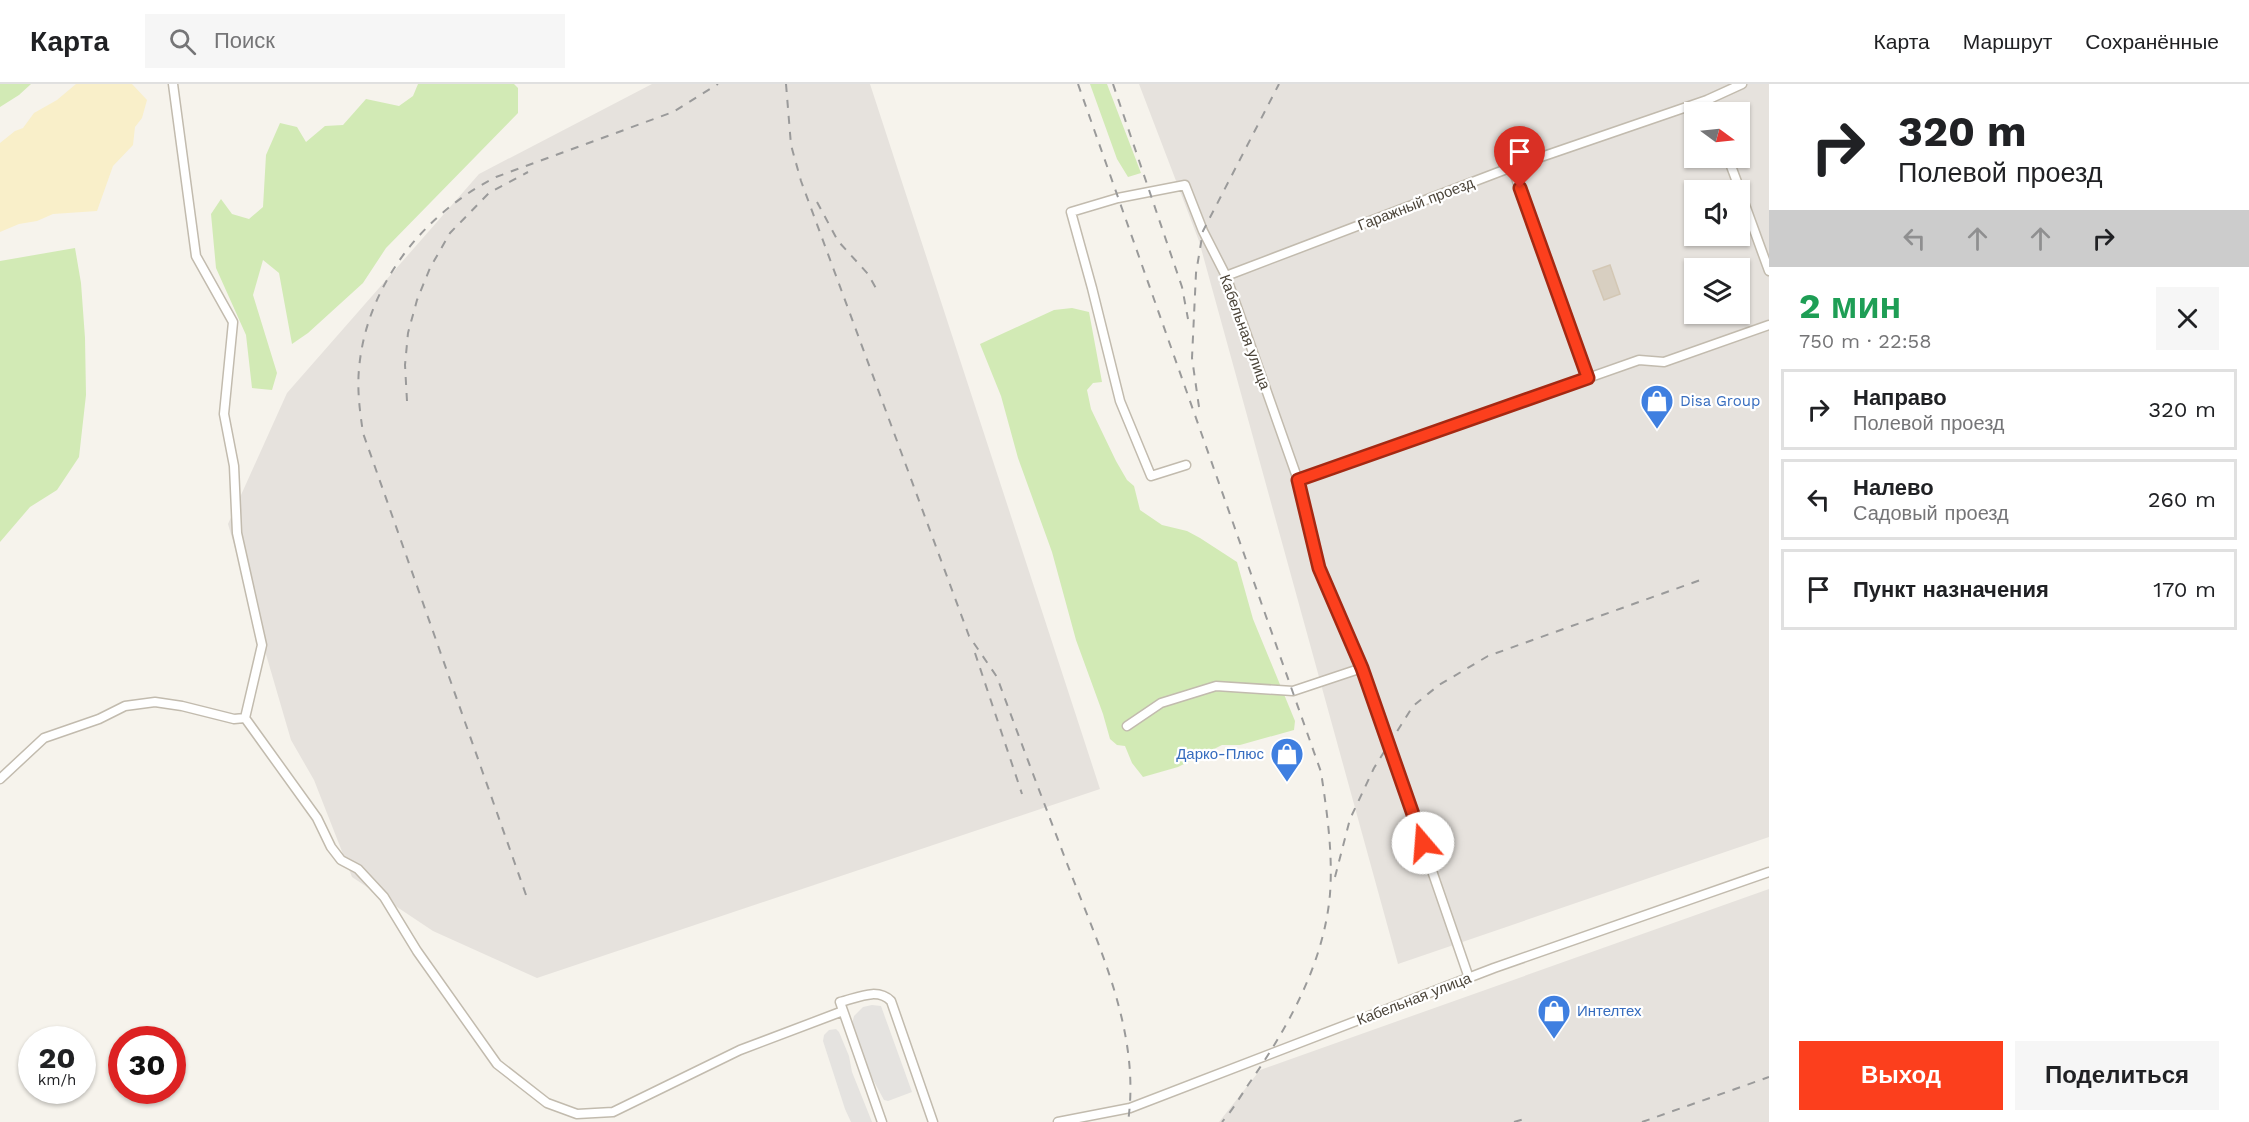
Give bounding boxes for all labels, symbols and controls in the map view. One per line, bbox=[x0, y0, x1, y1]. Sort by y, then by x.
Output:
search box bbox=[145, 14, 565, 68]
text: Карта bbox=[30, 25, 109, 58]
icon: search bbox=[166, 25, 199, 58]
text: Поиск bbox=[214, 28, 275, 53]
text: Карта bbox=[1874, 29, 1930, 54]
text: Маршрут bbox=[1963, 29, 2052, 54]
text: Сохранённые bbox=[2085, 29, 2219, 54]
north arrow bbox=[1684, 102, 1750, 168]
map controls bbox=[1684, 102, 1750, 324]
text: 320 m bbox=[1898, 107, 2027, 156]
icon: right bbox=[1799, 108, 1877, 186]
pin bbox=[1494, 126, 1545, 188]
icon: arrive bbox=[1503, 135, 1536, 168]
text: Полевой проезд bbox=[1898, 157, 2103, 189]
street label: Гаражный проезд bbox=[1355, 173, 1477, 234]
button: sound bbox=[1684, 180, 1750, 246]
icon: left bbox=[1898, 222, 1931, 255]
icon: ahead bbox=[1961, 222, 1994, 255]
icon: ahead bbox=[2024, 222, 2057, 255]
icon: right bbox=[2087, 222, 2120, 255]
button: layers bbox=[1684, 258, 1750, 324]
street label: Кабельная улица bbox=[1216, 272, 1274, 393]
text: 2 мин bbox=[1799, 285, 1901, 327]
button: close bbox=[2156, 287, 2219, 350]
text: 750 m · 22:58 bbox=[1799, 329, 1932, 353]
shop icon: Disa Group bbox=[1639, 383, 1675, 430]
text: Направо bbox=[1853, 385, 1947, 410]
place label: Disa Group bbox=[1680, 392, 1760, 410]
icon: right bbox=[1802, 393, 1835, 426]
text: 320 m bbox=[2148, 397, 2216, 422]
text: Полевой проезд bbox=[1853, 411, 2005, 435]
text: Налево bbox=[1853, 475, 1934, 500]
icon: left bbox=[1802, 483, 1835, 516]
text: 260 m bbox=[2148, 487, 2216, 512]
text: Садовый проезд bbox=[1853, 501, 2009, 525]
icon: arrive bbox=[1802, 573, 1835, 606]
text: Пункт назначения bbox=[1853, 577, 2049, 602]
text: 170 m bbox=[2153, 577, 2216, 602]
shop icon: Дарко-Плюс bbox=[1269, 736, 1305, 783]
place label: Дарко-Плюс bbox=[1176, 745, 1264, 763]
position arrow bbox=[1391, 811, 1455, 875]
street label: Кабельная улица bbox=[1354, 969, 1474, 1029]
shop icon: Интелтех bbox=[1536, 993, 1572, 1040]
place label: Интелтех bbox=[1577, 1002, 1642, 1020]
speed limit sign: 30 bbox=[108, 1026, 186, 1104]
text: 20 bbox=[38, 1040, 76, 1075]
button: Выход bbox=[1799, 1041, 2003, 1110]
button: Поделиться bbox=[2015, 1041, 2219, 1110]
text: km/h bbox=[38, 1071, 76, 1089]

